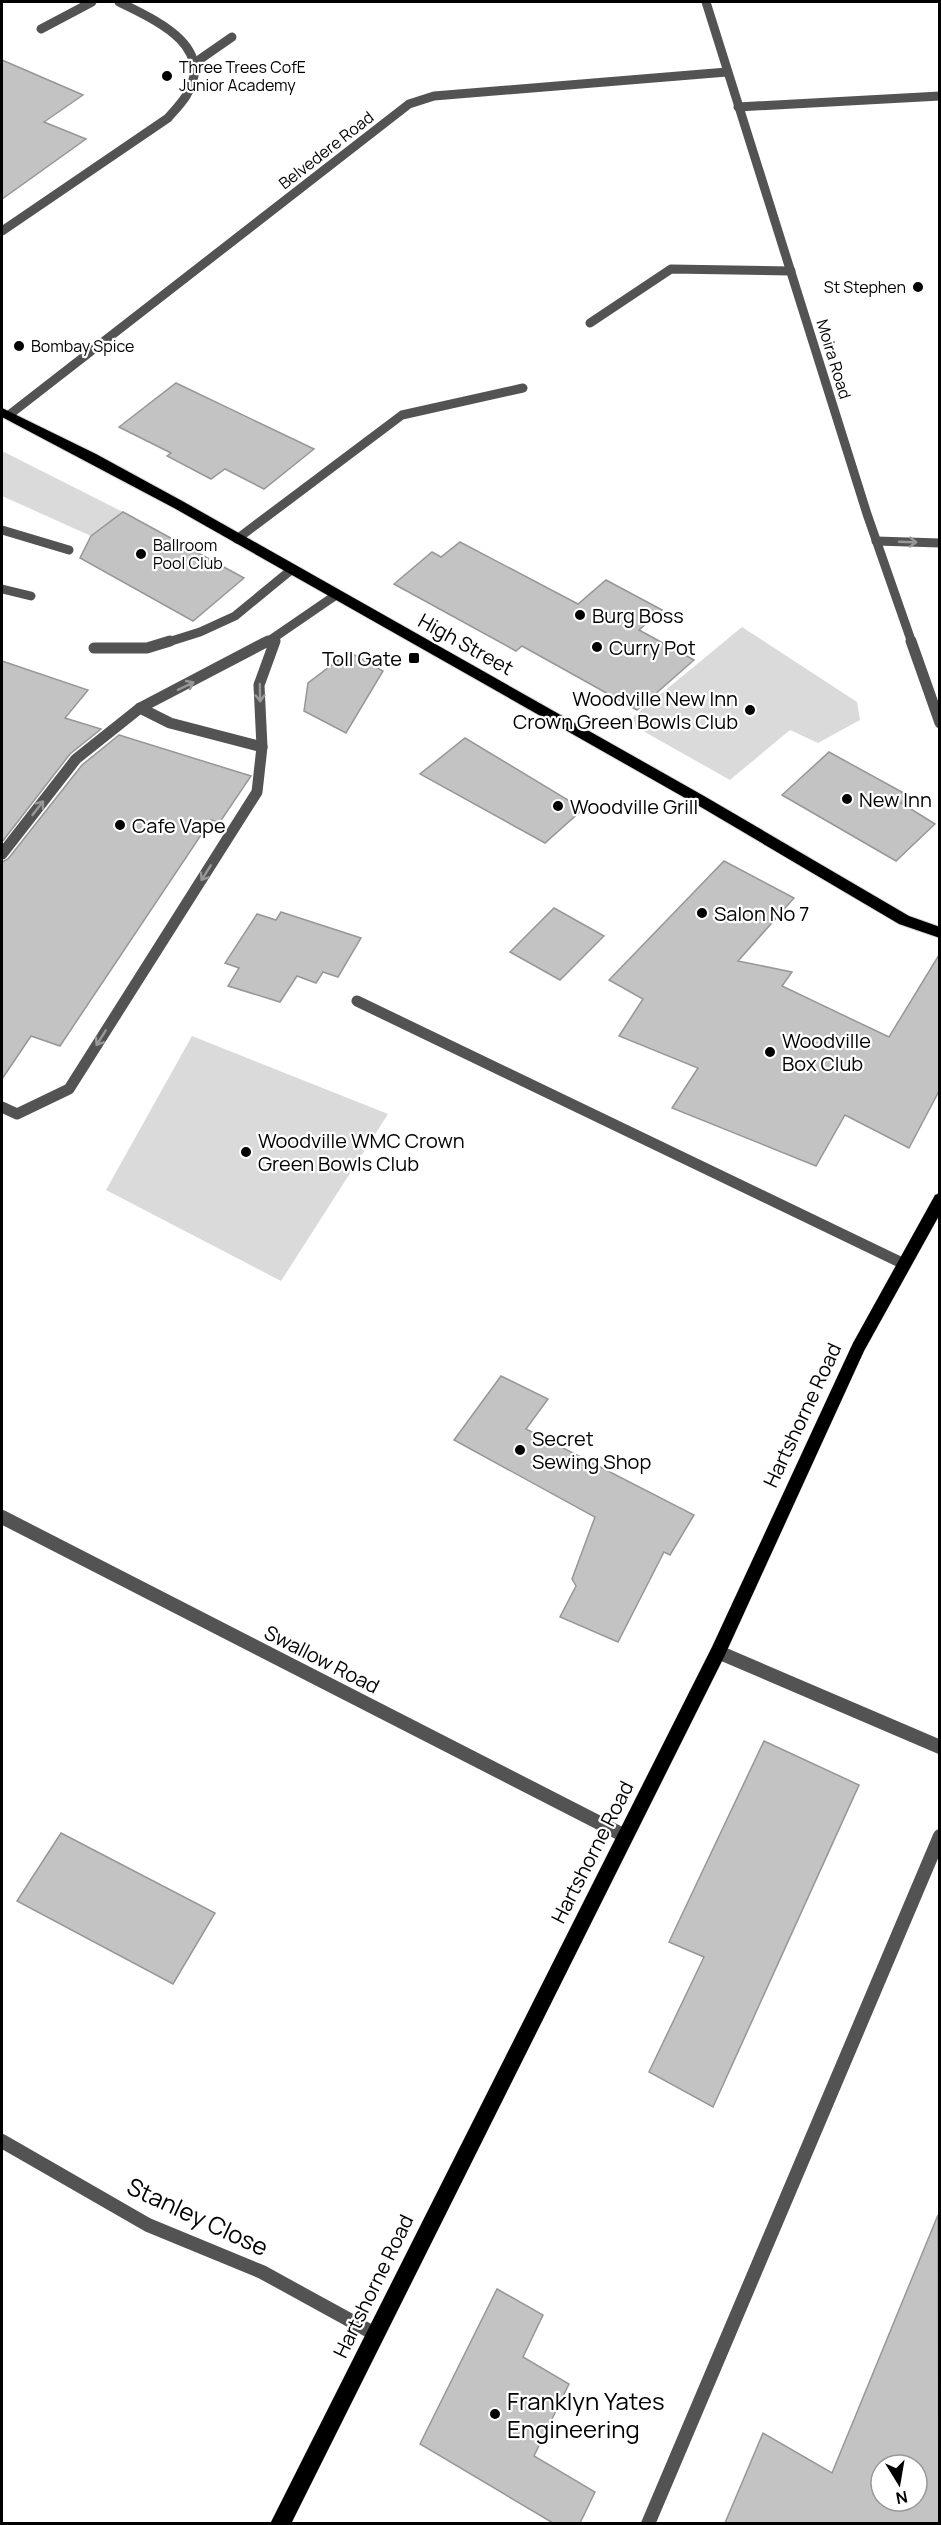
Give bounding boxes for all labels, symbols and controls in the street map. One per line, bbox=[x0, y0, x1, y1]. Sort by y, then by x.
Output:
place label: Three Trees CofE Junior Academy bbox=[179, 56, 306, 96]
marker: Three Trees CofE Junior Academy bbox=[160, 69, 174, 83]
street label: Belvedere Road bbox=[274, 106, 378, 194]
place label: St Stephen bbox=[824, 276, 906, 298]
marker: St Stephen bbox=[911, 280, 925, 294]
street label: Moira Road bbox=[811, 317, 857, 401]
place label: Bombay Spice bbox=[31, 335, 134, 357]
marker: Bombay Spice bbox=[12, 339, 26, 353]
place label: Ballroom Pool Club bbox=[153, 534, 223, 574]
one-way arrow bbox=[897, 537, 917, 548]
marker: Ballroom Pool Club bbox=[134, 547, 148, 561]
place label: Burg Boss bbox=[592, 602, 684, 629]
street label: High Street bbox=[414, 607, 518, 681]
marker: Burg Boss bbox=[573, 608, 587, 622]
place label: Curry Pot bbox=[609, 634, 696, 661]
marker: Curry Pot bbox=[590, 640, 604, 654]
place label: Toll Gate bbox=[322, 645, 402, 672]
marker: Toll Gate bbox=[407, 651, 421, 665]
one-way arrow bbox=[176, 679, 194, 691]
one-way arrow bbox=[254, 683, 266, 703]
place label: Woodville New Inn Crown Green Bowls Club bbox=[513, 685, 738, 735]
marker: Woodville New Inn Crown Green Bowls Club bbox=[743, 703, 757, 717]
place label: New Inn bbox=[859, 786, 932, 813]
marker: New Inn bbox=[840, 792, 854, 806]
place label: Woodville Grill bbox=[570, 793, 698, 820]
marker: Woodville Grill bbox=[551, 799, 565, 813]
one-way arrow bbox=[31, 800, 44, 816]
place label: Cafe Vape bbox=[132, 812, 226, 839]
marker: Cafe Vape bbox=[113, 818, 127, 832]
one-way arrow bbox=[200, 864, 212, 881]
place label: Salon No 7 bbox=[714, 900, 809, 927]
marker: Salon No 7 bbox=[695, 906, 709, 920]
place label: Woodville Box Club bbox=[782, 1027, 871, 1077]
one-way arrow bbox=[95, 1029, 108, 1046]
marker: Woodville Box Club bbox=[763, 1045, 777, 1059]
place label: Woodville WMC Crown Green Bowls Club bbox=[258, 1127, 465, 1177]
marker: Woodville WMC Crown Green Bowls Club bbox=[239, 1145, 253, 1159]
street label: Hartshorne Road bbox=[757, 1338, 847, 1492]
place label: Secret Sewing Shop bbox=[532, 1425, 651, 1475]
marker: Secret Sewing Shop bbox=[513, 1443, 527, 1457]
street label: Swallow Road bbox=[260, 1618, 384, 1700]
street label: Hartshorne Road bbox=[544, 1776, 640, 1928]
street label: Stanley Close bbox=[122, 2169, 274, 2263]
street label: Hartshorne Road bbox=[327, 2210, 419, 2362]
place label: Franklyn Yates Engineering bbox=[507, 2384, 665, 2445]
marker: Franklyn Yates Engineering bbox=[488, 2407, 502, 2421]
north arrow bbox=[869, 2453, 929, 2513]
text: N bbox=[894, 2486, 910, 2510]

